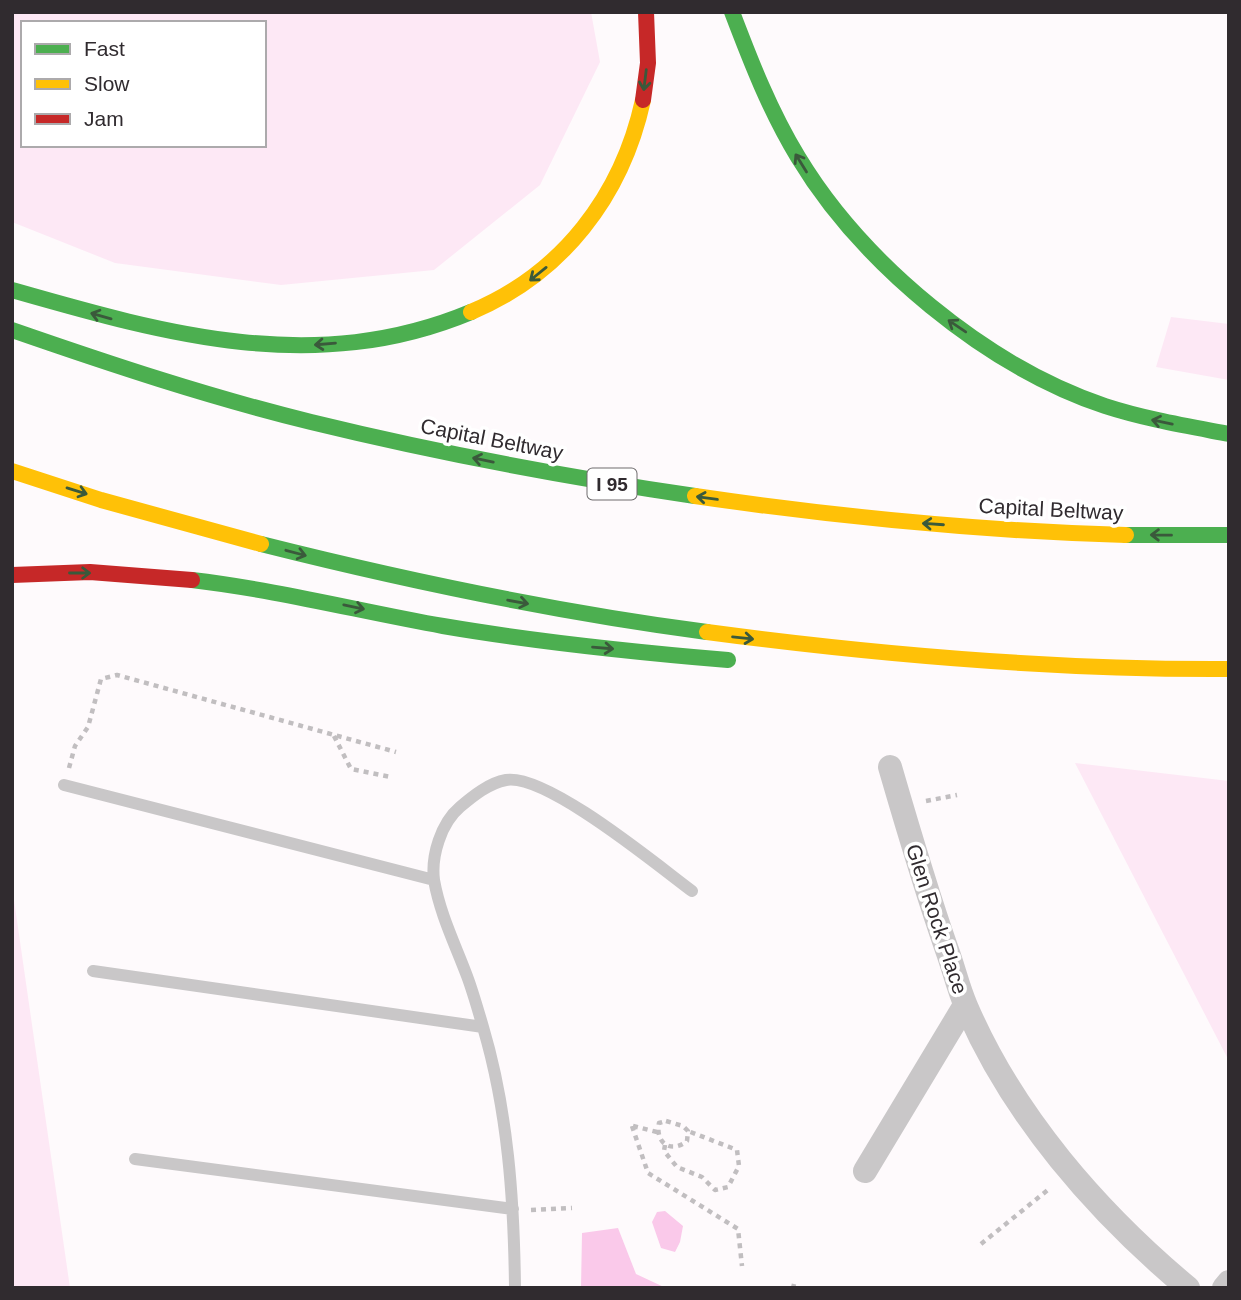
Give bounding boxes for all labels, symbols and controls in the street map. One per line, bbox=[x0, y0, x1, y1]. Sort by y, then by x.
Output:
legend bbox=[21, 21, 266, 147]
text: Fast bbox=[84, 37, 125, 60]
one-way arrow bbox=[639, 68, 652, 91]
text: Slow bbox=[84, 72, 130, 95]
text: Jam bbox=[84, 107, 124, 130]
one-way arrow bbox=[793, 154, 808, 173]
one-way arrow bbox=[529, 266, 547, 281]
one-way arrow bbox=[90, 308, 112, 321]
one-way arrow bbox=[948, 319, 967, 333]
one-way arrow bbox=[315, 338, 337, 351]
street label: Capital Beltway bbox=[419, 414, 566, 464]
one-way arrow bbox=[1151, 414, 1174, 428]
one-way arrow bbox=[472, 453, 495, 467]
road number: I 95 bbox=[588, 468, 636, 499]
one-way arrow bbox=[66, 486, 88, 498]
one-way arrow bbox=[696, 492, 719, 505]
street label: Capital Beltway bbox=[978, 494, 1124, 524]
one-way arrow bbox=[922, 517, 945, 530]
one-way arrow bbox=[1149, 528, 1172, 542]
one-way arrow bbox=[285, 547, 307, 560]
one-way arrow bbox=[69, 566, 92, 580]
one-way arrow bbox=[507, 595, 529, 609]
one-way arrow bbox=[342, 601, 365, 615]
one-way arrow bbox=[731, 631, 754, 644]
one-way arrow bbox=[591, 642, 614, 655]
street label: Glen Rock Place bbox=[902, 841, 972, 997]

